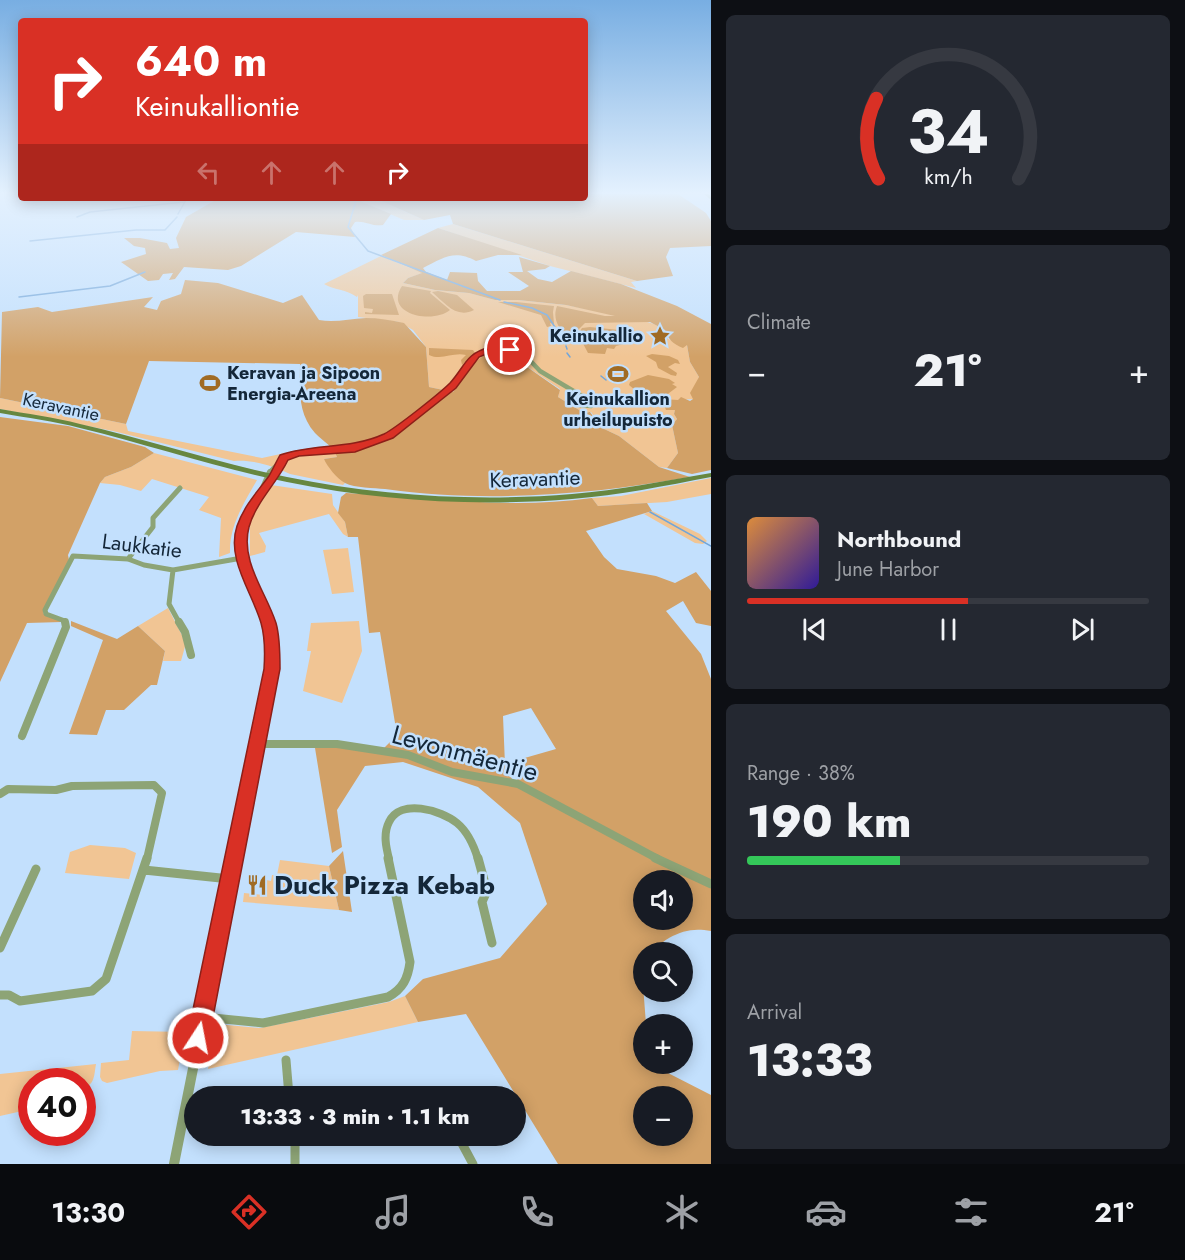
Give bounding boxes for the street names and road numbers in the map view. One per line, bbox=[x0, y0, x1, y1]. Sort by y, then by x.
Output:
street label: Keravantie bbox=[20, 386, 102, 428]
street label: Keravantie bbox=[489, 462, 581, 496]
street label: Laukkatie bbox=[100, 526, 184, 566]
street label: Levonmäentie bbox=[388, 715, 542, 791]

